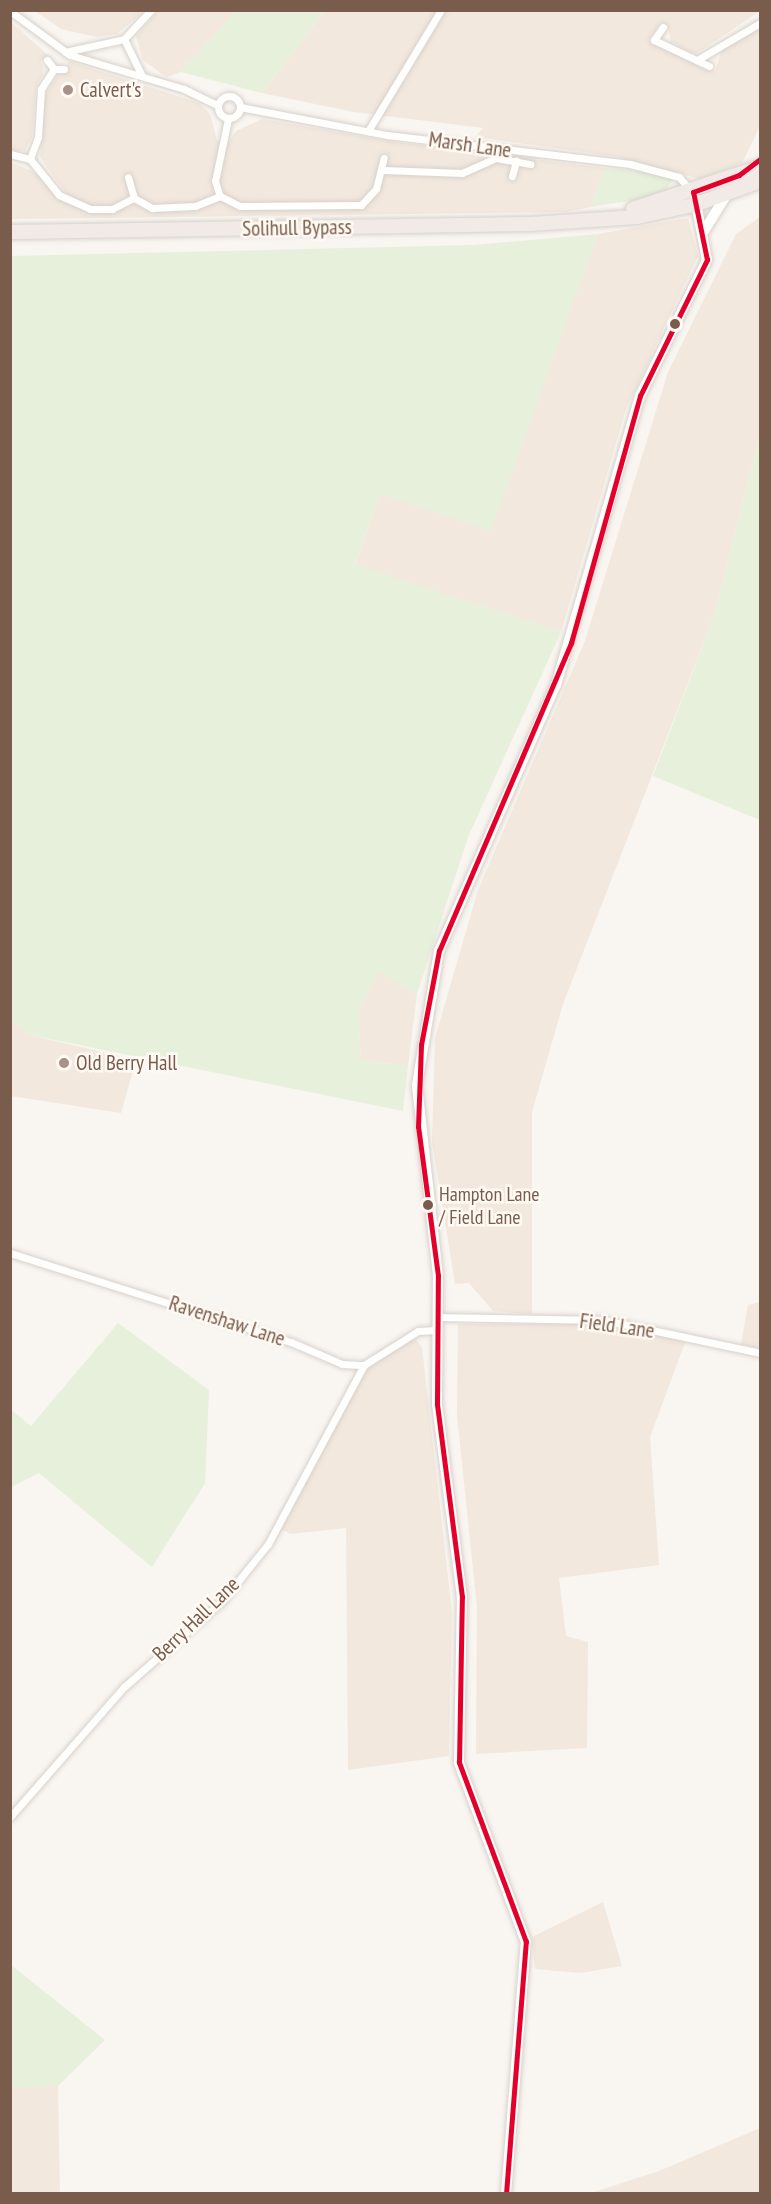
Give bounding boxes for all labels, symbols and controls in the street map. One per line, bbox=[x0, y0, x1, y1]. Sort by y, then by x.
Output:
place label: Calvert's bbox=[80, 77, 141, 103]
marker: Calvert's bbox=[61, 83, 75, 97]
street label: Marsh Lane bbox=[427, 127, 513, 163]
street label: Solihull Bypass bbox=[242, 214, 352, 242]
unlabelled marker bbox=[669, 318, 681, 330]
place label: Old Berry Hall bbox=[76, 1050, 178, 1076]
marker: Old Berry Hall bbox=[57, 1056, 71, 1070]
place label: Hampton Lane / Field Lane bbox=[439, 1182, 539, 1229]
marker: Hampton Lane / Field Lane bbox=[422, 1199, 434, 1211]
street label: Ravenshaw Lane bbox=[166, 1290, 288, 1352]
street label: Field Lane bbox=[578, 1308, 656, 1344]
street label: Berry Hall Lane bbox=[147, 1571, 245, 1667]

